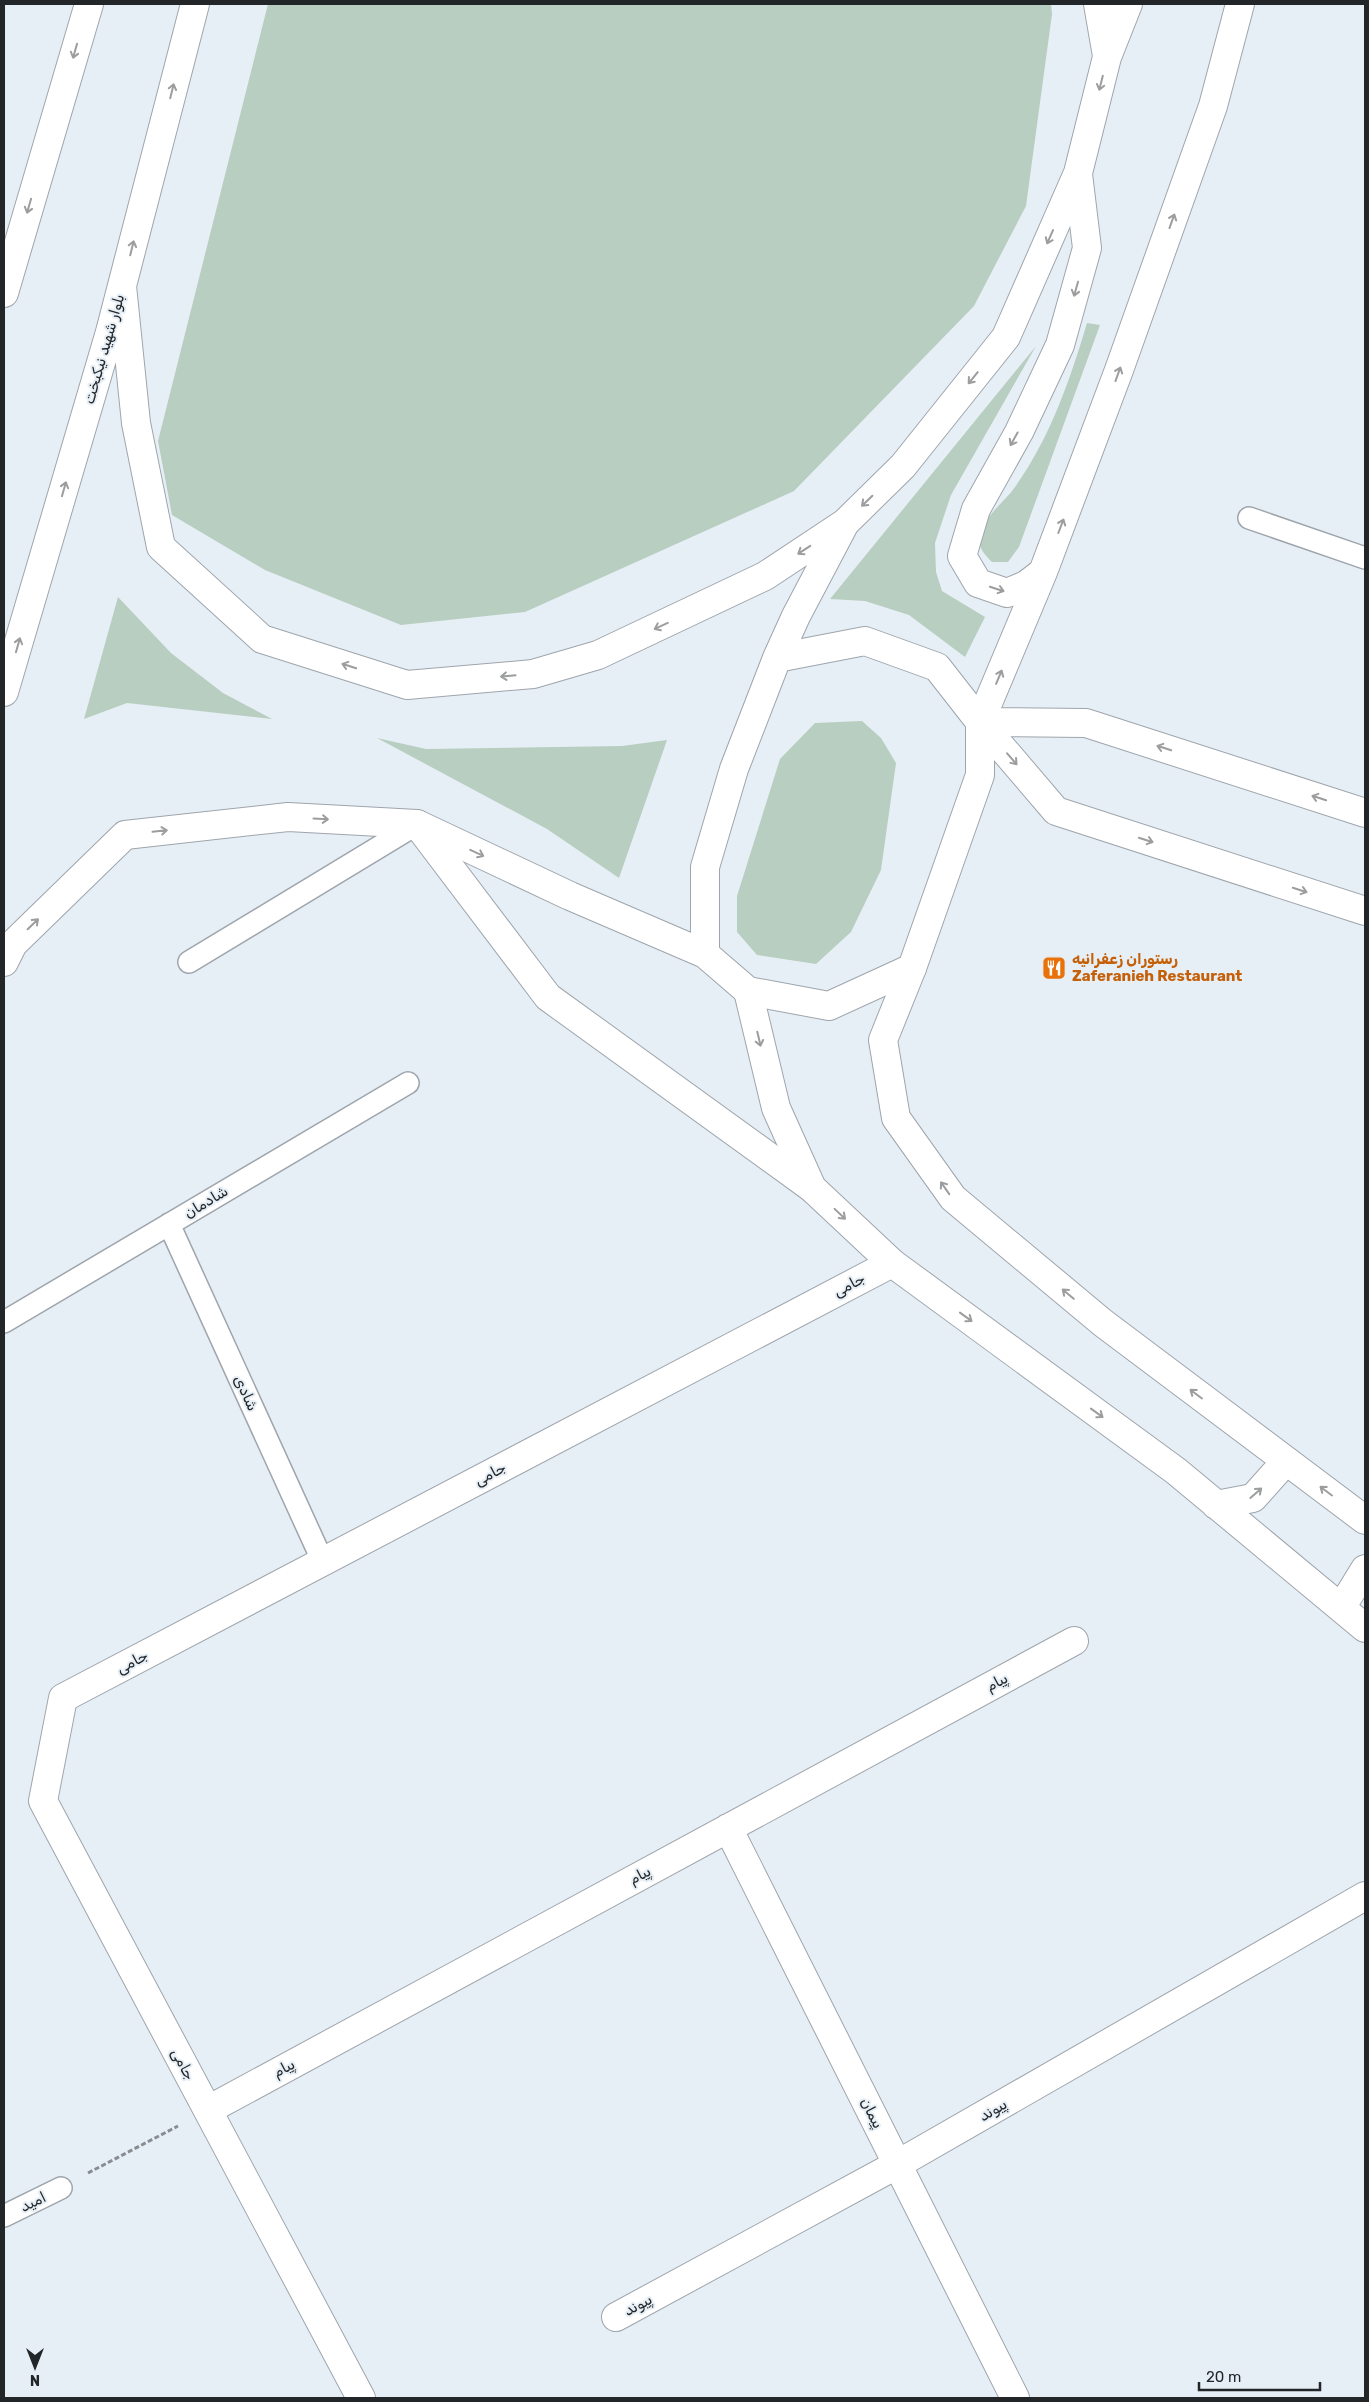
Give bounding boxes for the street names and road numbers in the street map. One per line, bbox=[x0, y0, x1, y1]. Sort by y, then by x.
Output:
street label: بلوار شهید نیکبخت bbox=[80, 292, 128, 406]
street label: شادمان bbox=[181, 1182, 231, 1222]
street label: جامی bbox=[830, 1269, 868, 1301]
street label: شادی bbox=[230, 1372, 262, 1414]
street label: جامی bbox=[471, 1458, 509, 1490]
street label: جامی bbox=[113, 1646, 151, 1678]
street label: پیام bbox=[983, 1669, 1011, 1696]
street label: پیام bbox=[626, 1862, 654, 1889]
street label: جامی bbox=[167, 2045, 199, 2083]
street label: پیام bbox=[270, 2055, 298, 2082]
street label: پیمان bbox=[856, 2095, 887, 2132]
street label: پیوند bbox=[976, 2095, 1011, 2126]
street label: امید bbox=[17, 2188, 49, 2216]
street label: پیوند bbox=[621, 2290, 656, 2321]

